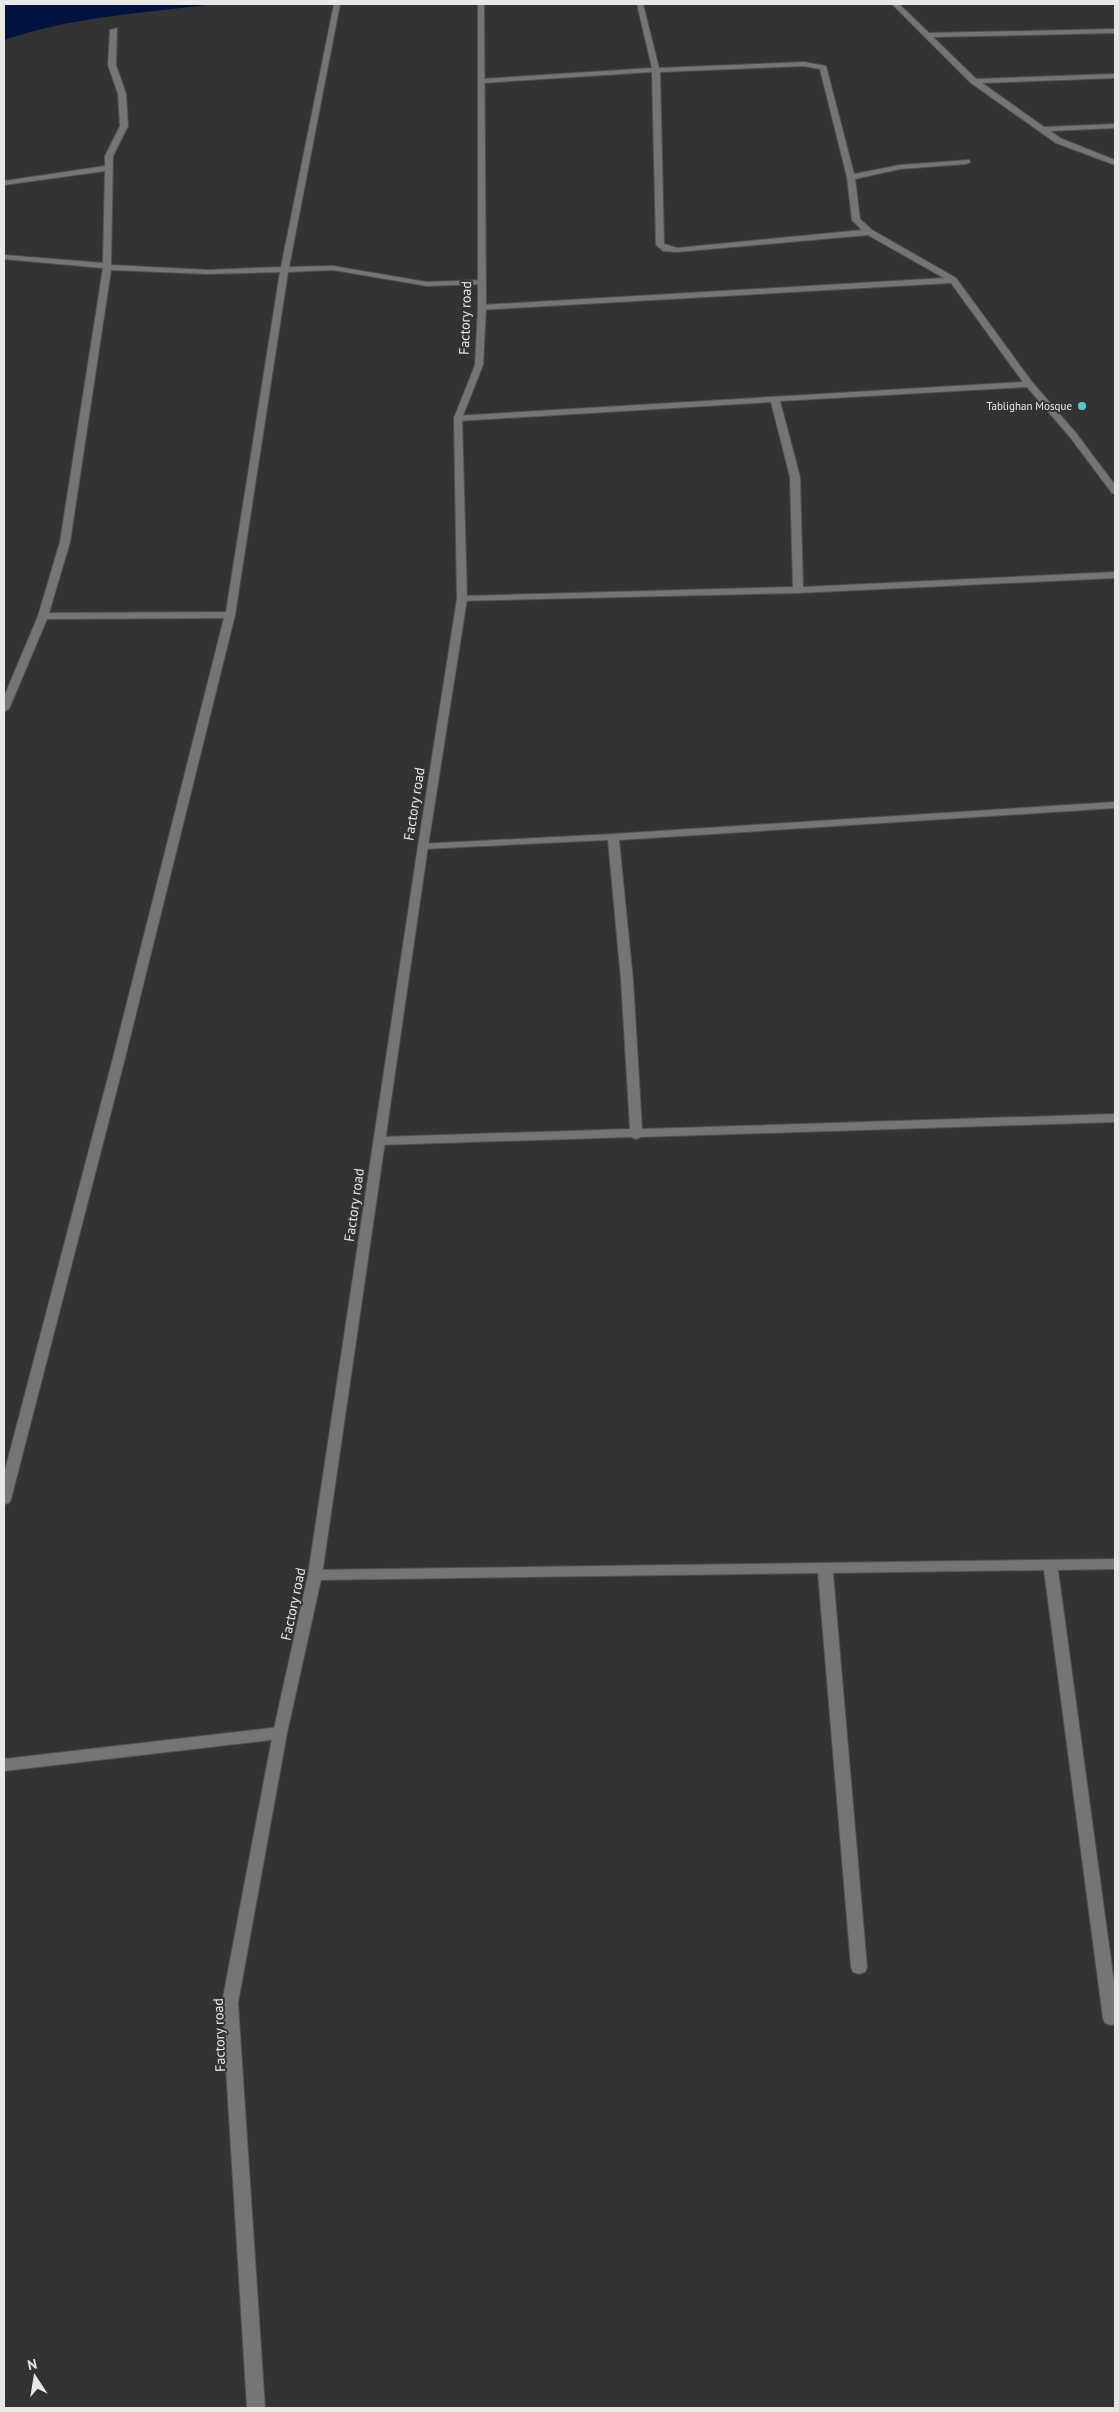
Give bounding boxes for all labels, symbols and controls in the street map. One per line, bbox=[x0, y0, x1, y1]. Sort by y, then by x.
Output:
street label: Factory road bbox=[455, 281, 475, 355]
place label: Tablighan Mosque bbox=[987, 399, 1072, 413]
marker: Tablighan Mosque bbox=[1076, 400, 1088, 412]
street label: Factory road bbox=[399, 766, 429, 842]
street label: Factory road bbox=[340, 1167, 368, 1243]
street label: Factory road bbox=[277, 1566, 309, 1642]
street label: Factory road bbox=[209, 1998, 229, 2072]
north arrow bbox=[10, 2352, 60, 2402]
text: N bbox=[26, 2355, 39, 2374]

